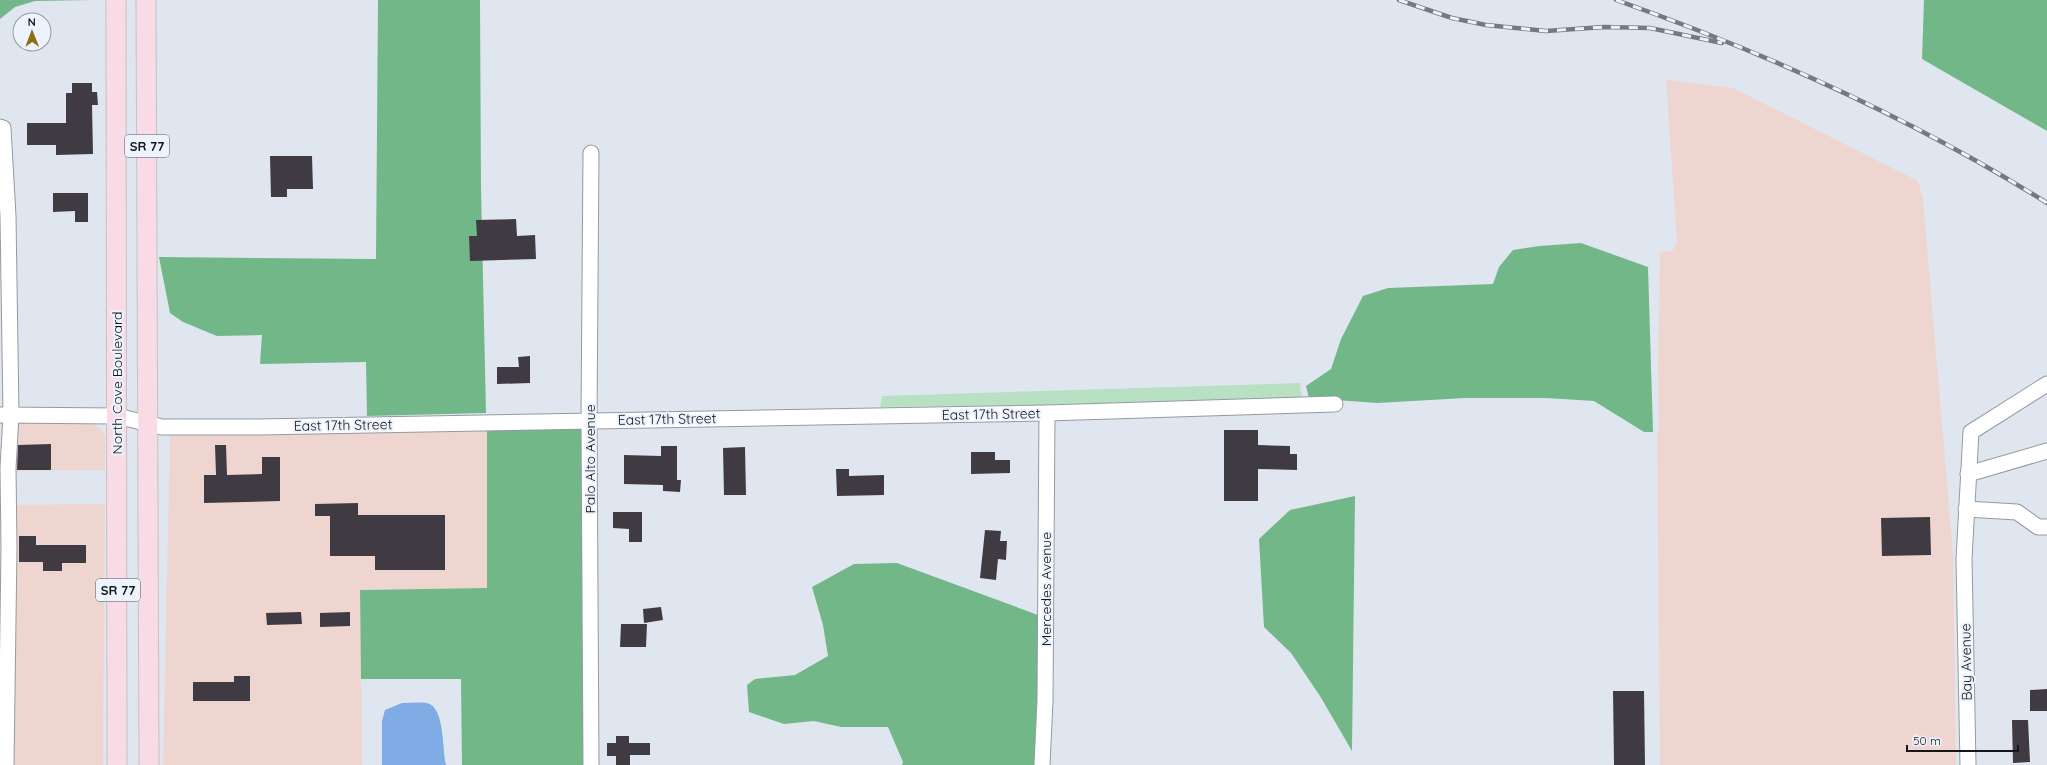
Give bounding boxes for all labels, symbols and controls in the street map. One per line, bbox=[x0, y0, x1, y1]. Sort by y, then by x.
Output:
north arrow bbox=[12, 12, 52, 52]
text: N bbox=[28, 15, 36, 29]
road number: SR 77 bbox=[125, 135, 169, 157]
street label: North Cove Boulevard bbox=[108, 311, 126, 455]
street label: Palo Alto Avenue bbox=[581, 404, 599, 514]
street label: East 17th Street bbox=[941, 404, 1041, 424]
street label: East 17th Street bbox=[617, 409, 717, 429]
street label: East 17th Street bbox=[293, 415, 393, 435]
street label: Mercedes Avenue bbox=[1037, 532, 1055, 646]
road number: SR 77 bbox=[96, 579, 140, 601]
street label: Bay Avenue bbox=[1956, 623, 1976, 701]
scale bar bbox=[1907, 727, 2018, 753]
text: 50 m bbox=[1913, 733, 1941, 748]

